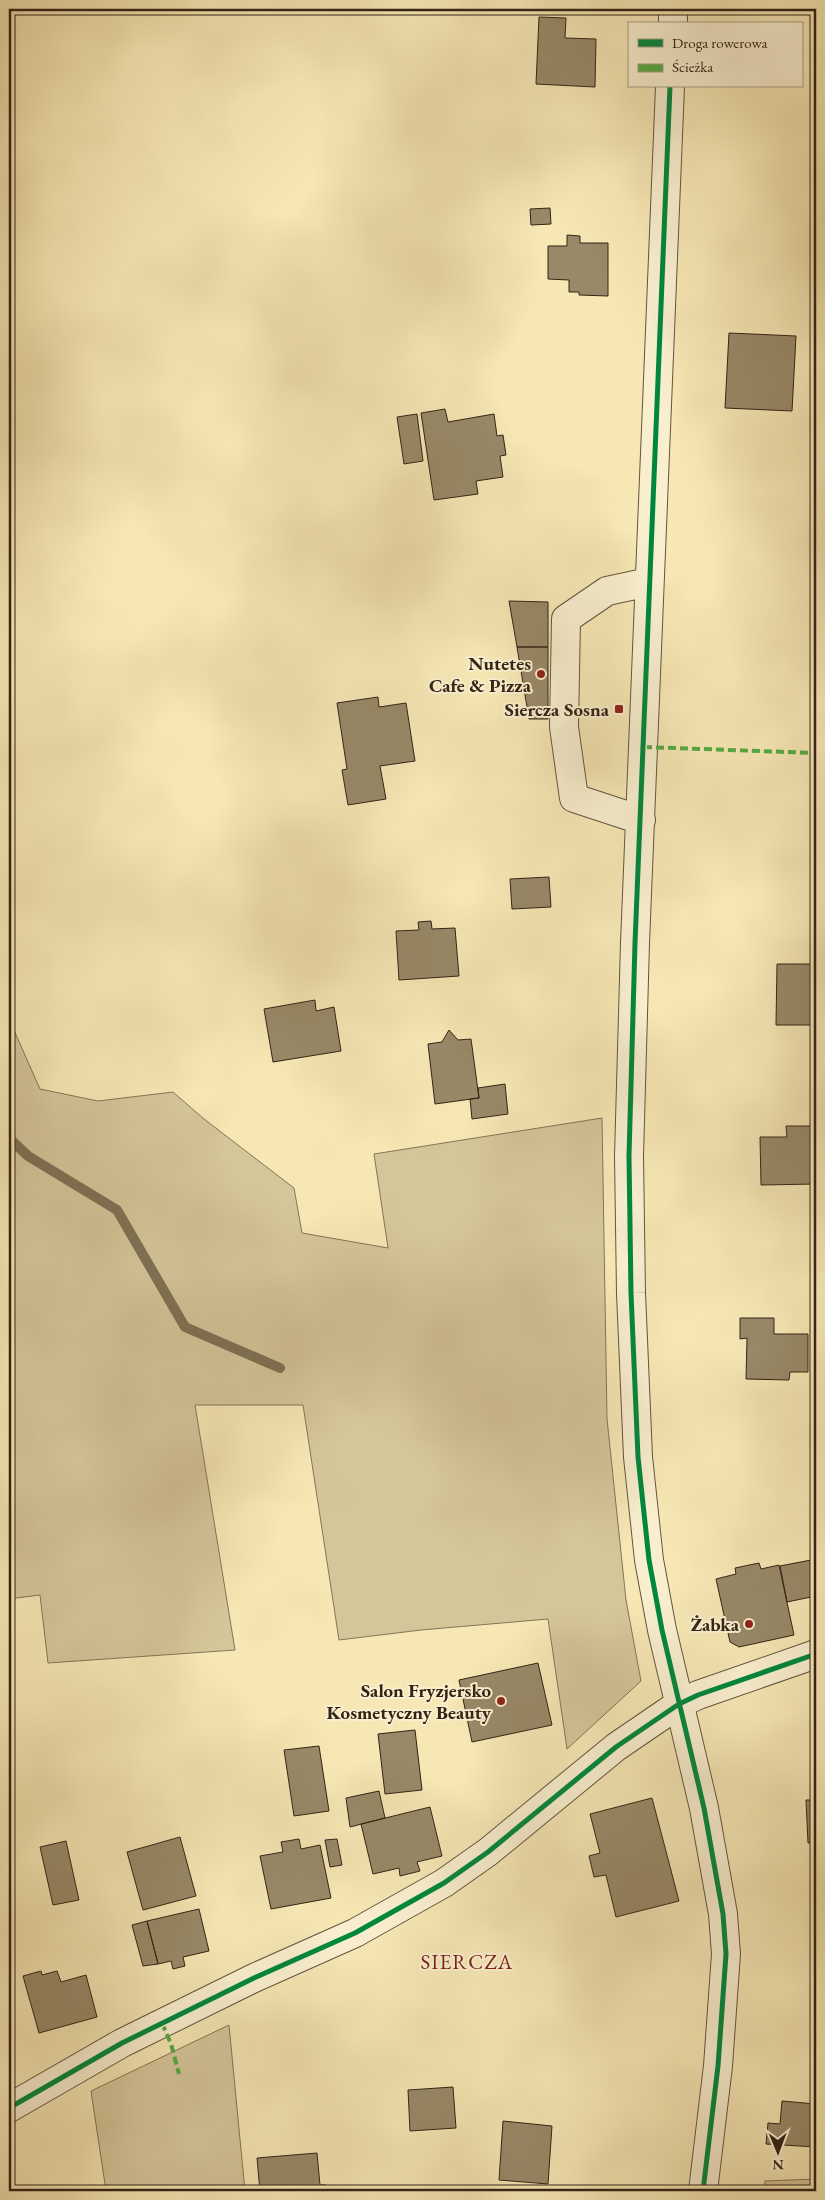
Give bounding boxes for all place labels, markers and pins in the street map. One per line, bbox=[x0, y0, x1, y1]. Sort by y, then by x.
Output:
place label: Nutetes Cafe & Pizza bbox=[429, 651, 532, 698]
marker: Nutetes Cafe & Pizza bbox=[535, 668, 547, 680]
place label: Siercza Sosna bbox=[505, 697, 610, 722]
marker: Siercza Sosna bbox=[613, 703, 625, 715]
place label: Żabka bbox=[691, 1612, 740, 1637]
marker: Żabka bbox=[743, 1618, 755, 1630]
place label: Salon Fryzjersko Kosmetyczny Beauty bbox=[327, 1678, 492, 1725]
marker: Salon Fryzjersko Kosmetyczny Beauty bbox=[495, 1695, 507, 1707]

